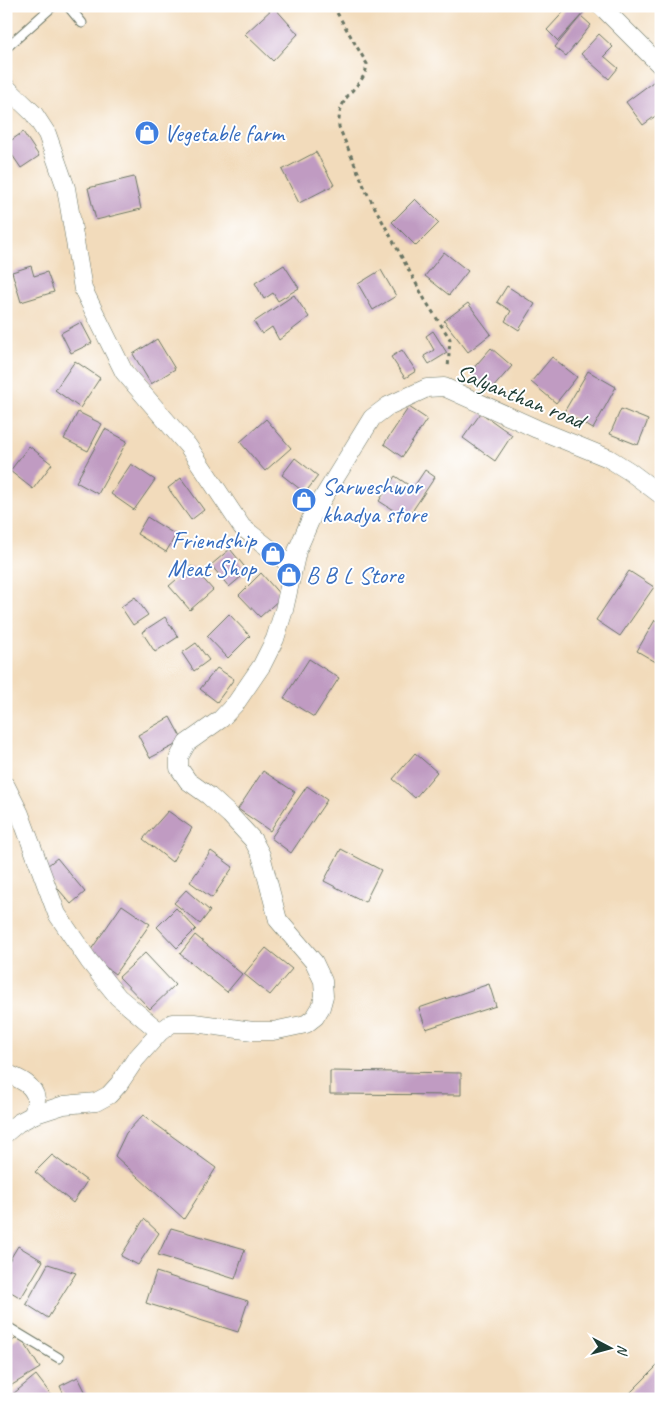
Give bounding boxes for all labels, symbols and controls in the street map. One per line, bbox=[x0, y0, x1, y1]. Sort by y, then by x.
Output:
place label: Vegetable farm bbox=[164, 118, 286, 148]
shop icon: Vegetable farm bbox=[134, 120, 160, 146]
street label: Salyanthan road bbox=[451, 357, 592, 437]
place label: Sarweshwor khadya store bbox=[322, 471, 428, 529]
shop icon: Sarweshwor khadya store bbox=[291, 487, 317, 513]
place label: Friendship Meat Shop bbox=[167, 525, 258, 583]
shop icon: Friendship Meat Shop bbox=[260, 541, 286, 567]
place label: B B L Store bbox=[306, 560, 406, 590]
shop icon: B B L Store bbox=[276, 562, 302, 588]
north arrow bbox=[584, 1322, 634, 1372]
text: N bbox=[613, 1344, 631, 1357]

